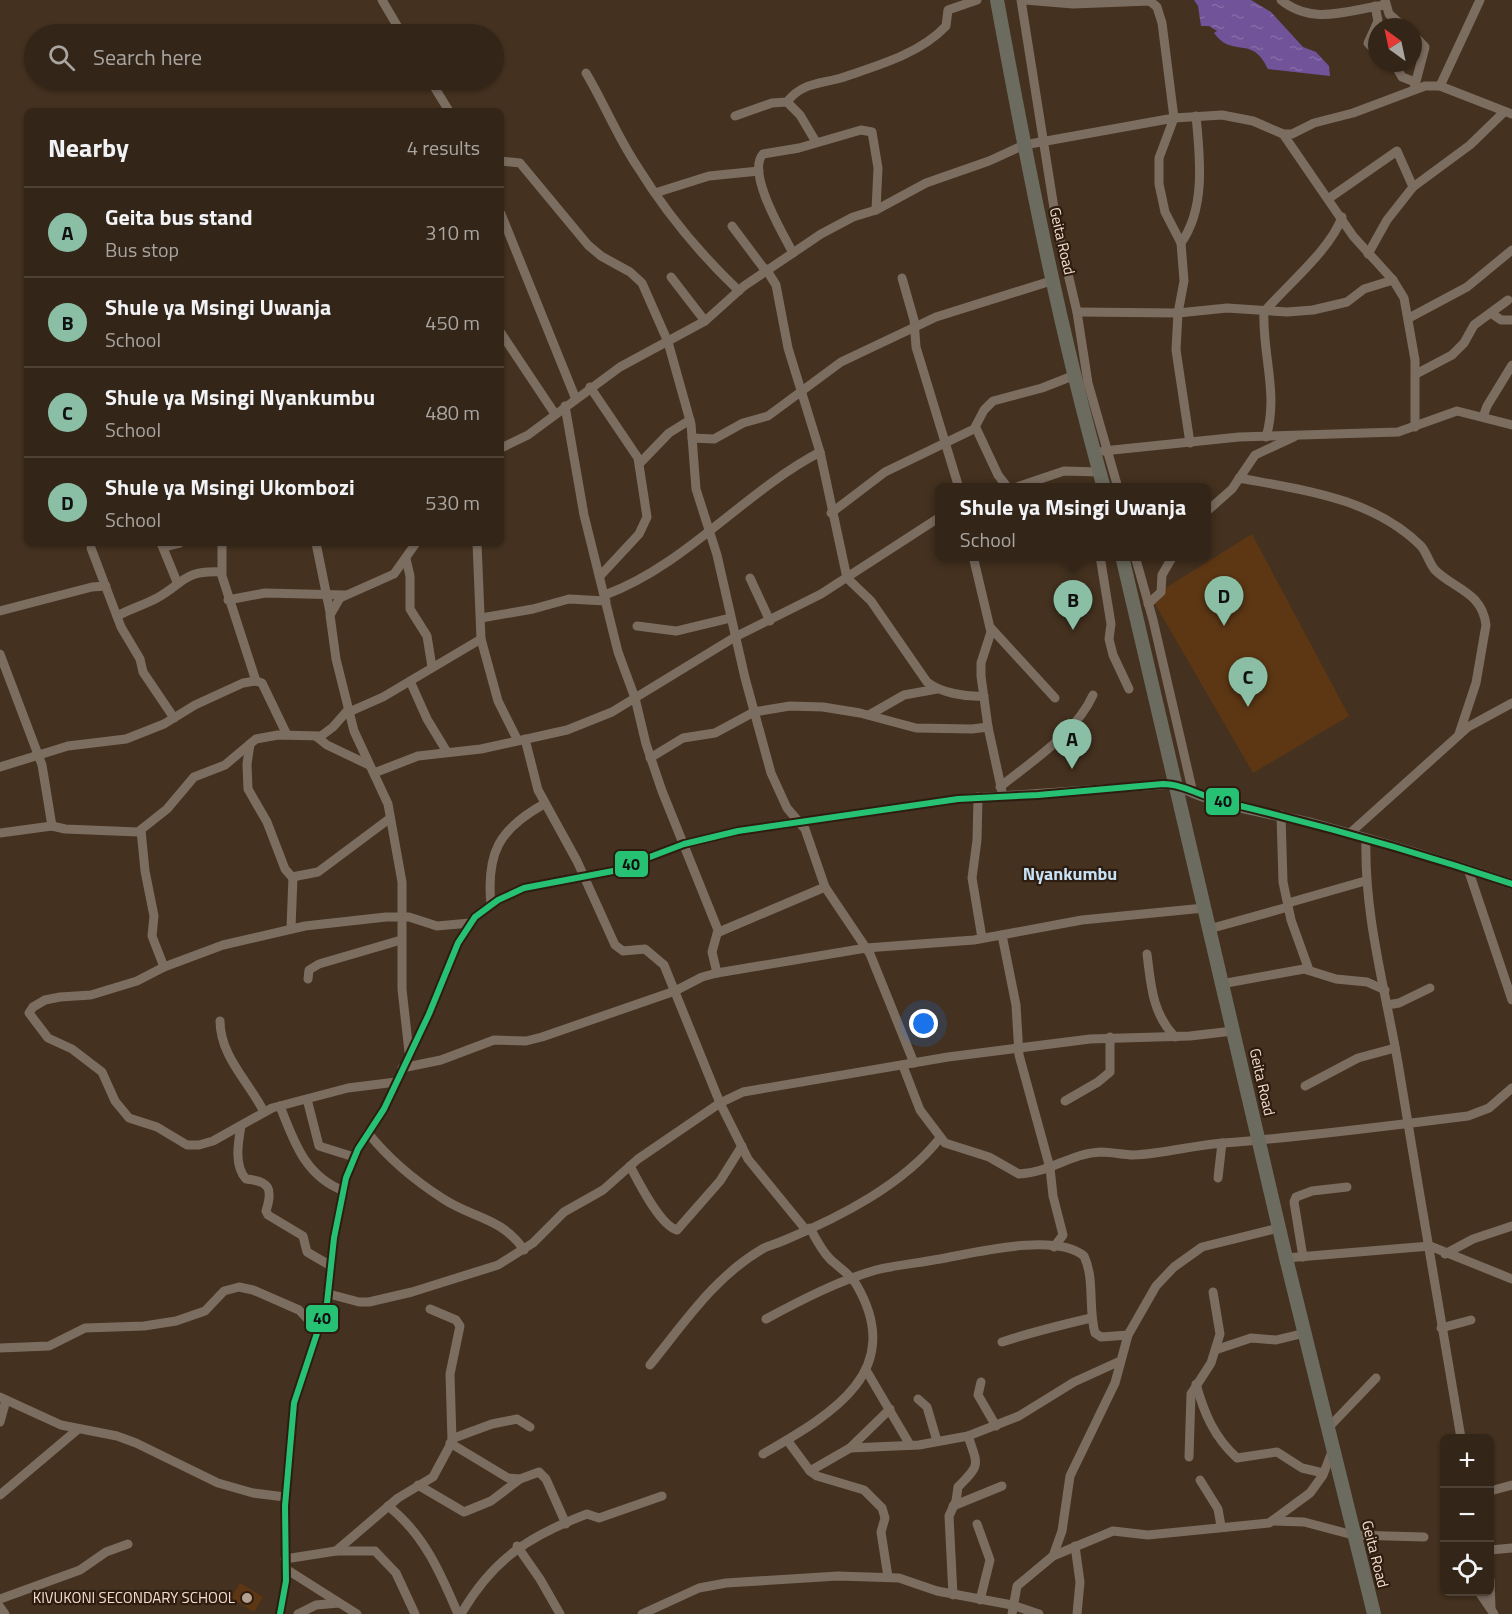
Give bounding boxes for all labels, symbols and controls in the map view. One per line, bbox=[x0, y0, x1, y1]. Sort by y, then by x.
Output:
north arrow bbox=[1368, 18, 1422, 72]
search box bbox=[24, 24, 504, 90]
text: Search here bbox=[93, 40, 202, 74]
icon: search bbox=[45, 41, 78, 74]
text: Nearby bbox=[48, 128, 129, 167]
text: 4 results bbox=[407, 132, 480, 163]
text: Geita bus stand bbox=[105, 200, 253, 234]
street label: Geita Road bbox=[1044, 205, 1081, 277]
text: A bbox=[61, 217, 74, 248]
text: 310 m bbox=[425, 217, 480, 248]
text: Bus stop bbox=[105, 234, 179, 265]
text: Shule ya Msingi Uwanja bbox=[105, 290, 331, 324]
text: B bbox=[61, 307, 74, 338]
text: 450 m bbox=[425, 307, 480, 338]
text: School bbox=[105, 324, 161, 355]
text: Shule ya Msingi Nyankumbu bbox=[105, 380, 375, 414]
text: C bbox=[62, 397, 73, 428]
text: 480 m bbox=[425, 397, 480, 428]
text: School bbox=[105, 414, 161, 445]
text: Shule ya Msingi Ukombozi bbox=[105, 470, 355, 504]
popup bbox=[935, 483, 1211, 561]
text: D bbox=[61, 487, 74, 518]
text: 530 m bbox=[425, 487, 480, 518]
text: Shule ya Msingi Uwanja bbox=[960, 490, 1186, 524]
text: School bbox=[105, 504, 161, 535]
text: School bbox=[960, 524, 1016, 555]
pin: D bbox=[1204, 576, 1244, 626]
pin: B bbox=[1054, 580, 1092, 630]
pin: C bbox=[1228, 658, 1268, 707]
pin: A bbox=[1052, 720, 1092, 769]
line badge: 40 bbox=[1205, 787, 1240, 816]
text: 40 bbox=[1214, 789, 1232, 813]
line badge: 40 bbox=[614, 850, 649, 878]
text: 40 bbox=[622, 852, 640, 876]
district label: Nyankumbu bbox=[1023, 860, 1117, 887]
your location bbox=[909, 1009, 938, 1038]
street label: Geita Road bbox=[1244, 1046, 1281, 1118]
line badge: 40 bbox=[305, 1304, 339, 1333]
text: 40 bbox=[313, 1306, 331, 1330]
map controls bbox=[1440, 1434, 1494, 1596]
button: + bbox=[1440, 1434, 1494, 1488]
button: − bbox=[1440, 1488, 1494, 1542]
street label: Geita Road bbox=[1356, 1518, 1395, 1590]
button: locate bbox=[1440, 1542, 1494, 1596]
place label: KIVUKONI SECONDARY SCHOOL bbox=[33, 1586, 235, 1609]
marker: KIVUKONI SECONDARY SCHOOL bbox=[240, 1591, 254, 1605]

